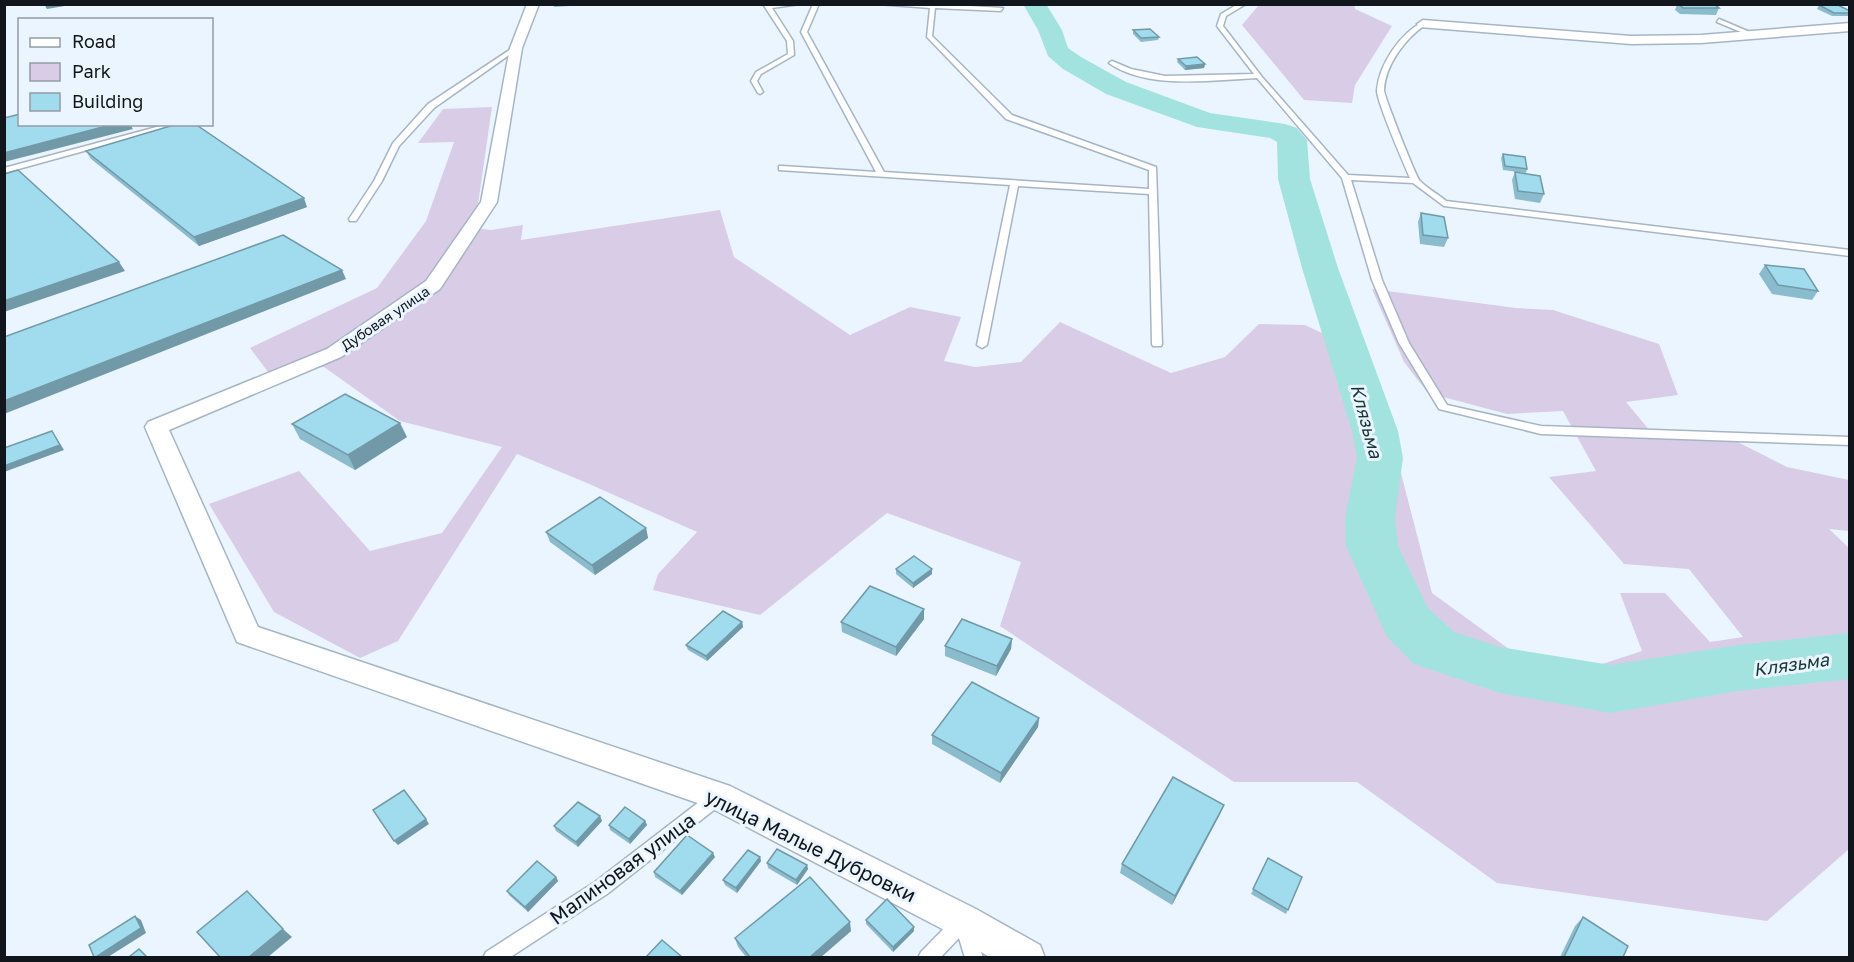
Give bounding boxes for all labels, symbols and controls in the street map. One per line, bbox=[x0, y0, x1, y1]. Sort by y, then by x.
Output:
legend bbox=[18, 18, 213, 126]
text: Road bbox=[72, 30, 116, 52]
text: Park bbox=[72, 60, 111, 82]
text: Building bbox=[72, 90, 143, 112]
street label: Дубовая улица bbox=[338, 282, 432, 354]
water label: Клязьма bbox=[1347, 382, 1388, 461]
water label: Клязьма bbox=[1752, 648, 1831, 680]
street label: улица Малые Дубровки bbox=[702, 783, 920, 907]
street label: Малиновая улица bbox=[544, 807, 700, 929]

